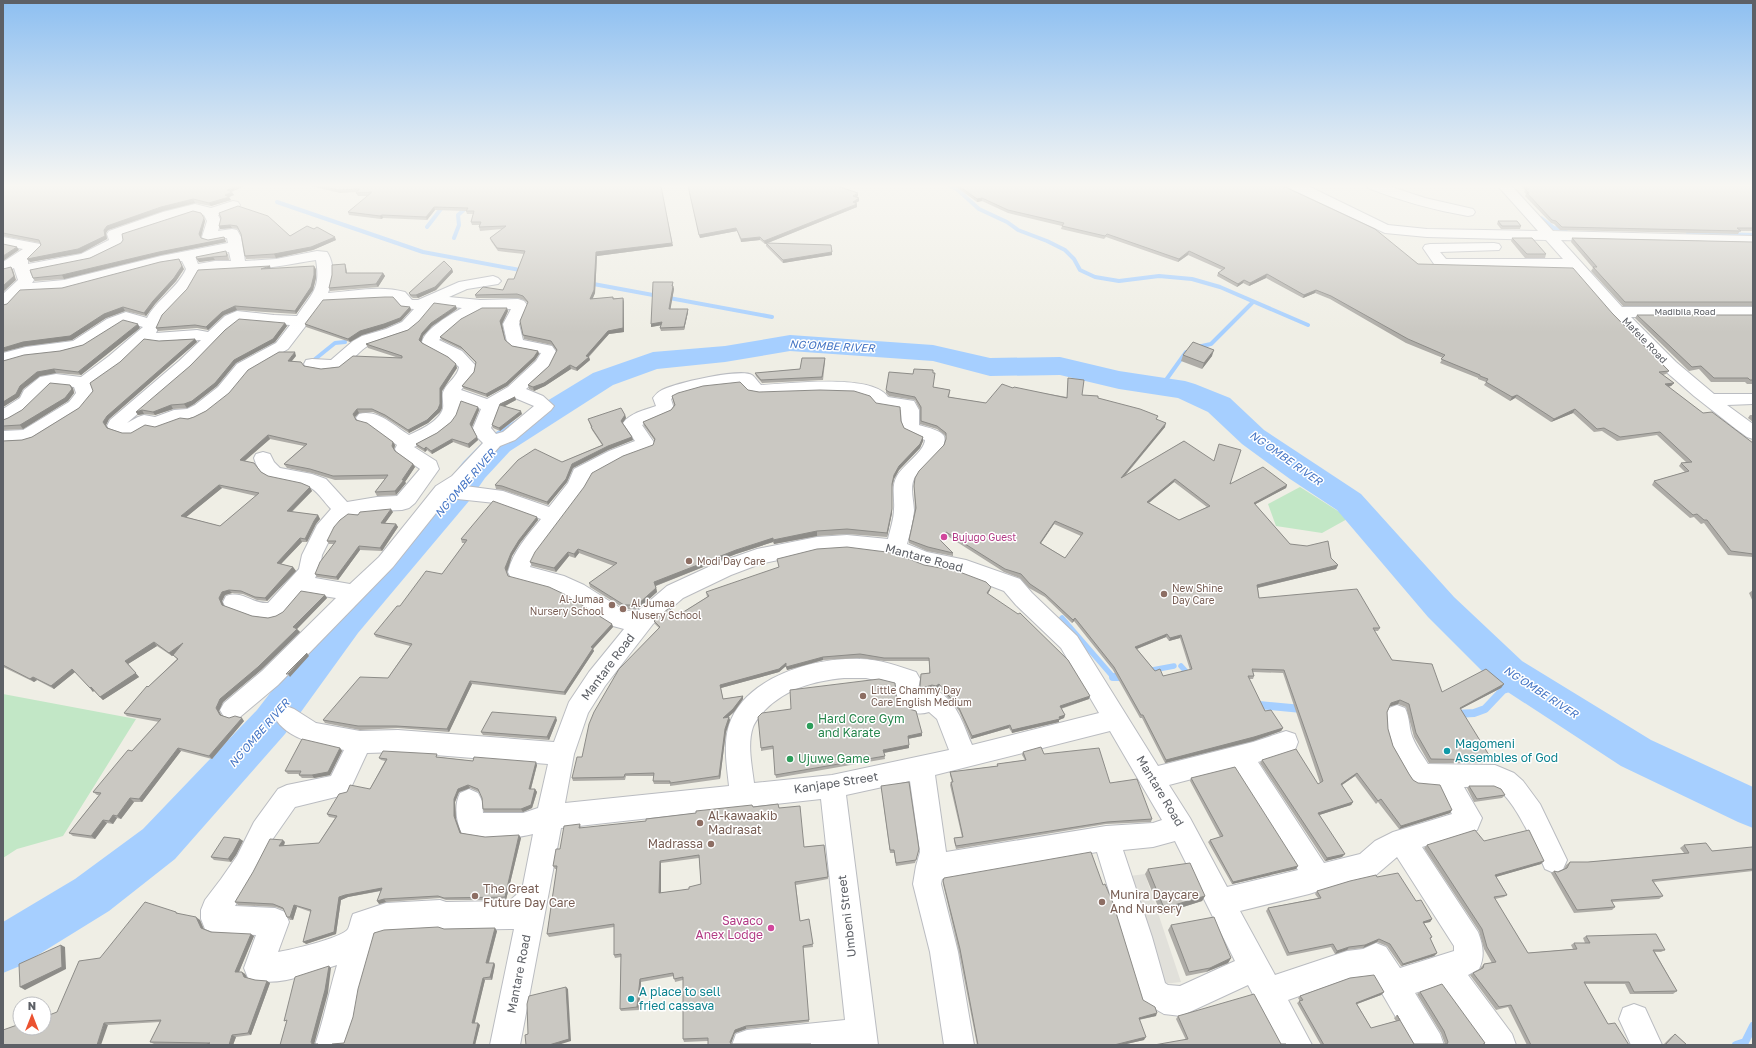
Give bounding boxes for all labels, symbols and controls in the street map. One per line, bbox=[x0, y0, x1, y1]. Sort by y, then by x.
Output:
street label: Madibila Road bbox=[1655, 306, 1716, 317]
street label: Mafele Road bbox=[1620, 314, 1670, 366]
water label: NG'OMBE RIVER bbox=[789, 337, 877, 354]
water label: NG'OMBE RIVER bbox=[1248, 428, 1326, 488]
water label: NG'OMBE RIVER bbox=[432, 445, 499, 519]
place label: Bujugo Guest bbox=[952, 531, 1016, 543]
marker: Bujugo Guest bbox=[939, 532, 949, 542]
street label: Mantare Road bbox=[884, 540, 965, 575]
place label: Modi Day Care bbox=[697, 555, 766, 567]
marker: Modi Day Care bbox=[684, 556, 694, 566]
place label: New Shine Day Care bbox=[1172, 582, 1223, 606]
marker: New Shine Day Care bbox=[1159, 589, 1169, 599]
place label: Al-Jumaa Nursery School bbox=[530, 593, 604, 617]
place label: Al Jumaa Nusery School bbox=[631, 597, 701, 621]
marker: Al-Jumaa Nursery School bbox=[607, 600, 617, 610]
marker: Al Jumaa Nusery School bbox=[618, 604, 628, 614]
street label: Mantare Road bbox=[578, 630, 638, 703]
water label: NG'OMBE RIVER bbox=[1502, 663, 1582, 721]
place label: Little Chammy Day Care English Medium bbox=[871, 684, 972, 708]
marker: Little Chammy Day Care English Medium bbox=[858, 691, 868, 701]
water label: NG'OMBE RIVER bbox=[226, 695, 293, 769]
place label: Hard Core Gym and Karate bbox=[818, 711, 905, 740]
marker: Hard Core Gym and Karate bbox=[805, 721, 815, 731]
place label: Magomeni Assembles of God bbox=[1455, 736, 1558, 765]
marker: Magomeni Assembles of God bbox=[1442, 746, 1452, 756]
place label: Ujuwe Game bbox=[798, 751, 870, 766]
street label: Mantare Road bbox=[1133, 753, 1187, 829]
marker: Ujuwe Game bbox=[785, 754, 795, 764]
street label: Kanjape Street bbox=[793, 768, 879, 797]
place label: Al-kawaakib Madrasat bbox=[708, 808, 777, 837]
marker: Al-kawaakib Madrasat bbox=[695, 818, 705, 828]
place label: Madrassa bbox=[648, 836, 703, 851]
marker: Madrassa bbox=[706, 839, 716, 849]
street label: Umbeni Street bbox=[834, 874, 859, 958]
place label: The Great Future Day Care bbox=[483, 881, 575, 910]
place label: Munira Daycare And Nursery bbox=[1110, 887, 1199, 916]
marker: The Great Future Day Care bbox=[470, 891, 480, 901]
marker: Munira Daycare And Nursery bbox=[1097, 897, 1107, 907]
place label: Savaco Anex Lodge bbox=[696, 913, 763, 942]
marker: Savaco Anex Lodge bbox=[766, 923, 776, 933]
street label: Mantare Road bbox=[504, 933, 533, 1015]
place label: A place to sell fried cassava bbox=[639, 984, 721, 1013]
marker: A place to sell fried cassava bbox=[626, 994, 636, 1004]
north arrow bbox=[12, 996, 52, 1036]
text: N bbox=[28, 999, 36, 1012]

